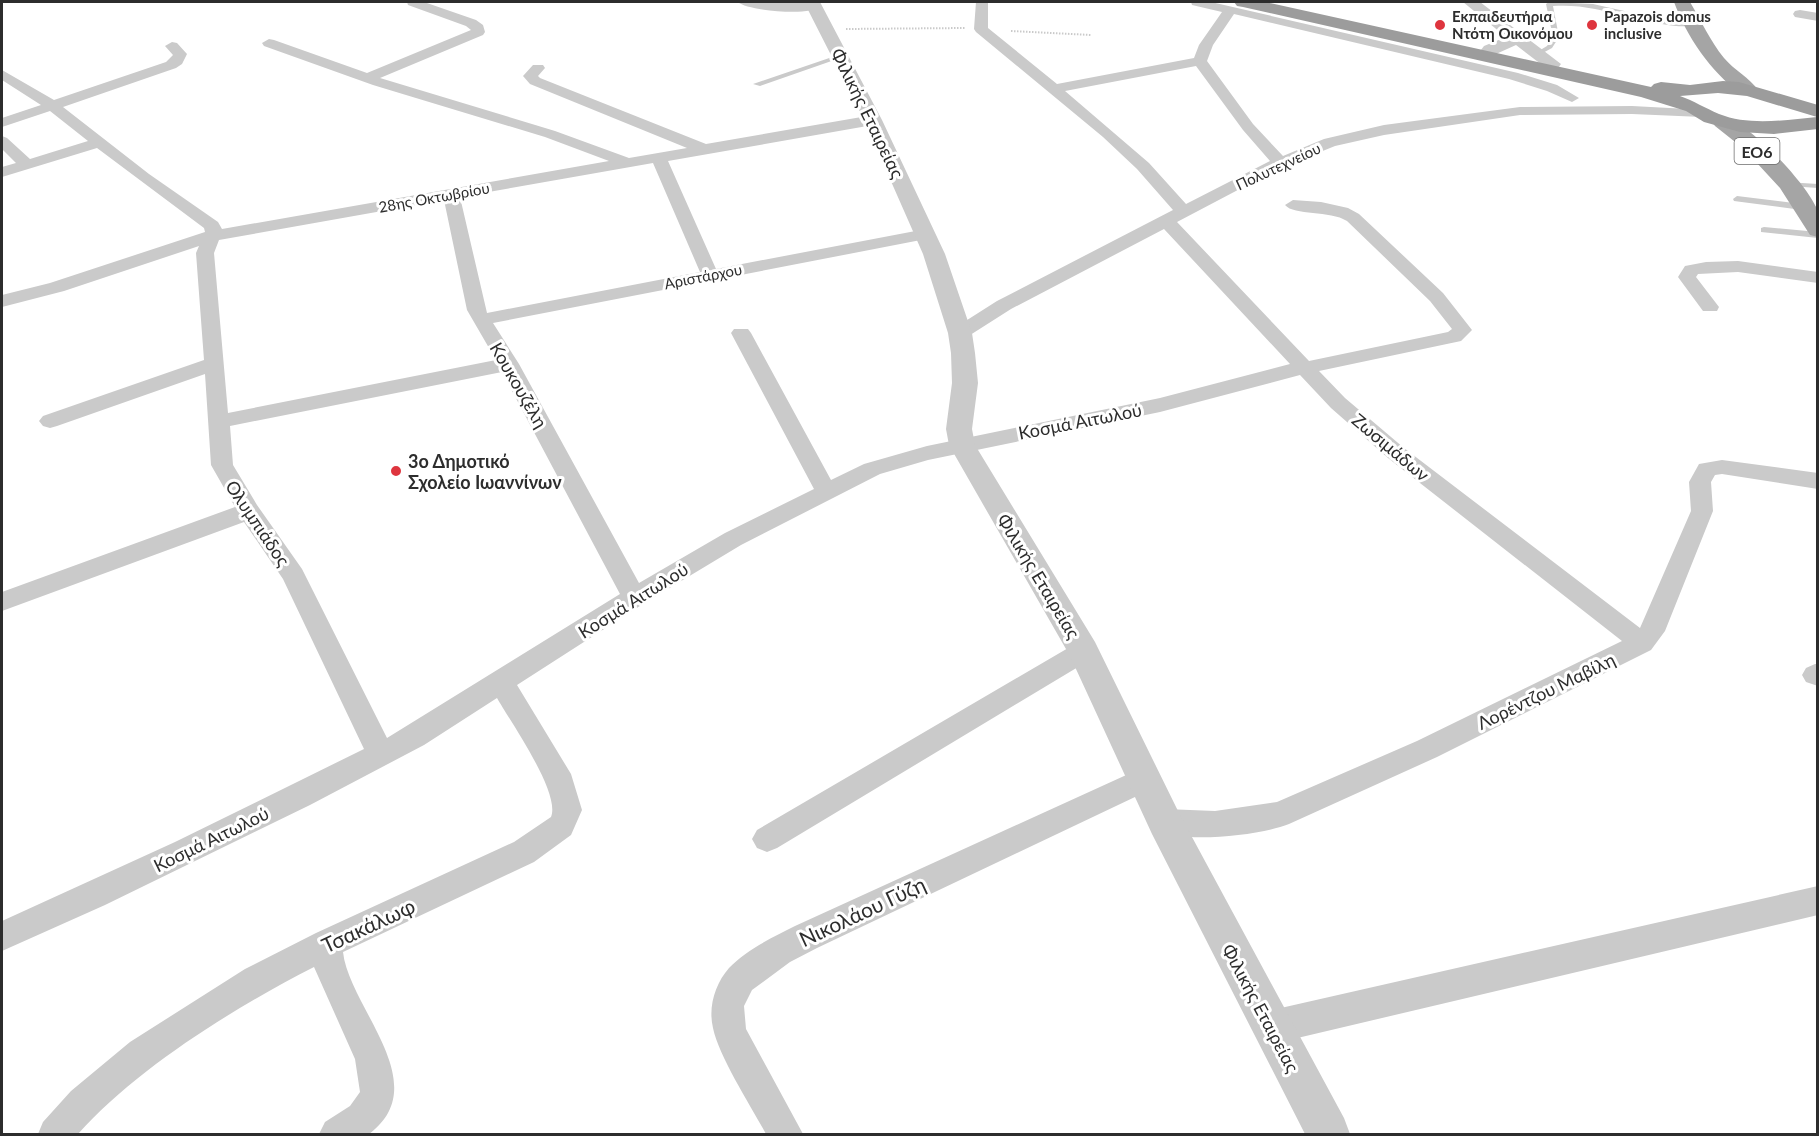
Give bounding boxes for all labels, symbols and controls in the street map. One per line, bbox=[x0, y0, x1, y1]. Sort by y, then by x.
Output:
place label: Εκπαιδευτήρια Ντότη Οικονόμου bbox=[1452, 7, 1573, 42]
place label: Papazois domus inclusive bbox=[1604, 7, 1711, 42]
marker: Εκπαιδευτήρια Ντότη Οικονόμου bbox=[1433, 18, 1447, 32]
marker: Papazois domus inclusive bbox=[1585, 18, 1599, 32]
street label: Φιλικής Εταιρείας bbox=[827, 44, 909, 182]
street label: Πολυτεχνείου bbox=[1233, 138, 1323, 194]
road number: ΕΟ6 bbox=[1734, 138, 1780, 164]
street label: 28ης Οκτωβρίου bbox=[377, 178, 491, 216]
street label: Αριστάρχου bbox=[663, 260, 743, 292]
street label: Κουκουζέλη bbox=[486, 338, 552, 432]
street label: Κοσμά Αιτωλού bbox=[1016, 398, 1144, 444]
street label: Ζωσιμάδων bbox=[1348, 408, 1434, 486]
place label: 3ο Δημοτικό Σχολείο Ιωαννίνων bbox=[408, 450, 562, 493]
marker: 3ο Δημοτικό Σχολείο Ιωαννίνων bbox=[389, 464, 403, 478]
street label: Ολυμπιάδος bbox=[221, 476, 295, 571]
street label: Φιλικής Εταιρείας bbox=[993, 509, 1085, 643]
street label: Κοσμά Αιτωλού bbox=[574, 557, 692, 643]
street label: Λορέντζου Μαβίλη bbox=[1473, 648, 1619, 734]
street label: Κοσμά Αιτωλού bbox=[150, 802, 272, 876]
street label: Νικολάου Γύζη bbox=[795, 871, 929, 951]
street label: Τσακάλωφ bbox=[317, 893, 419, 957]
street label: Φιλικής Εταιρείας bbox=[1218, 940, 1304, 1076]

